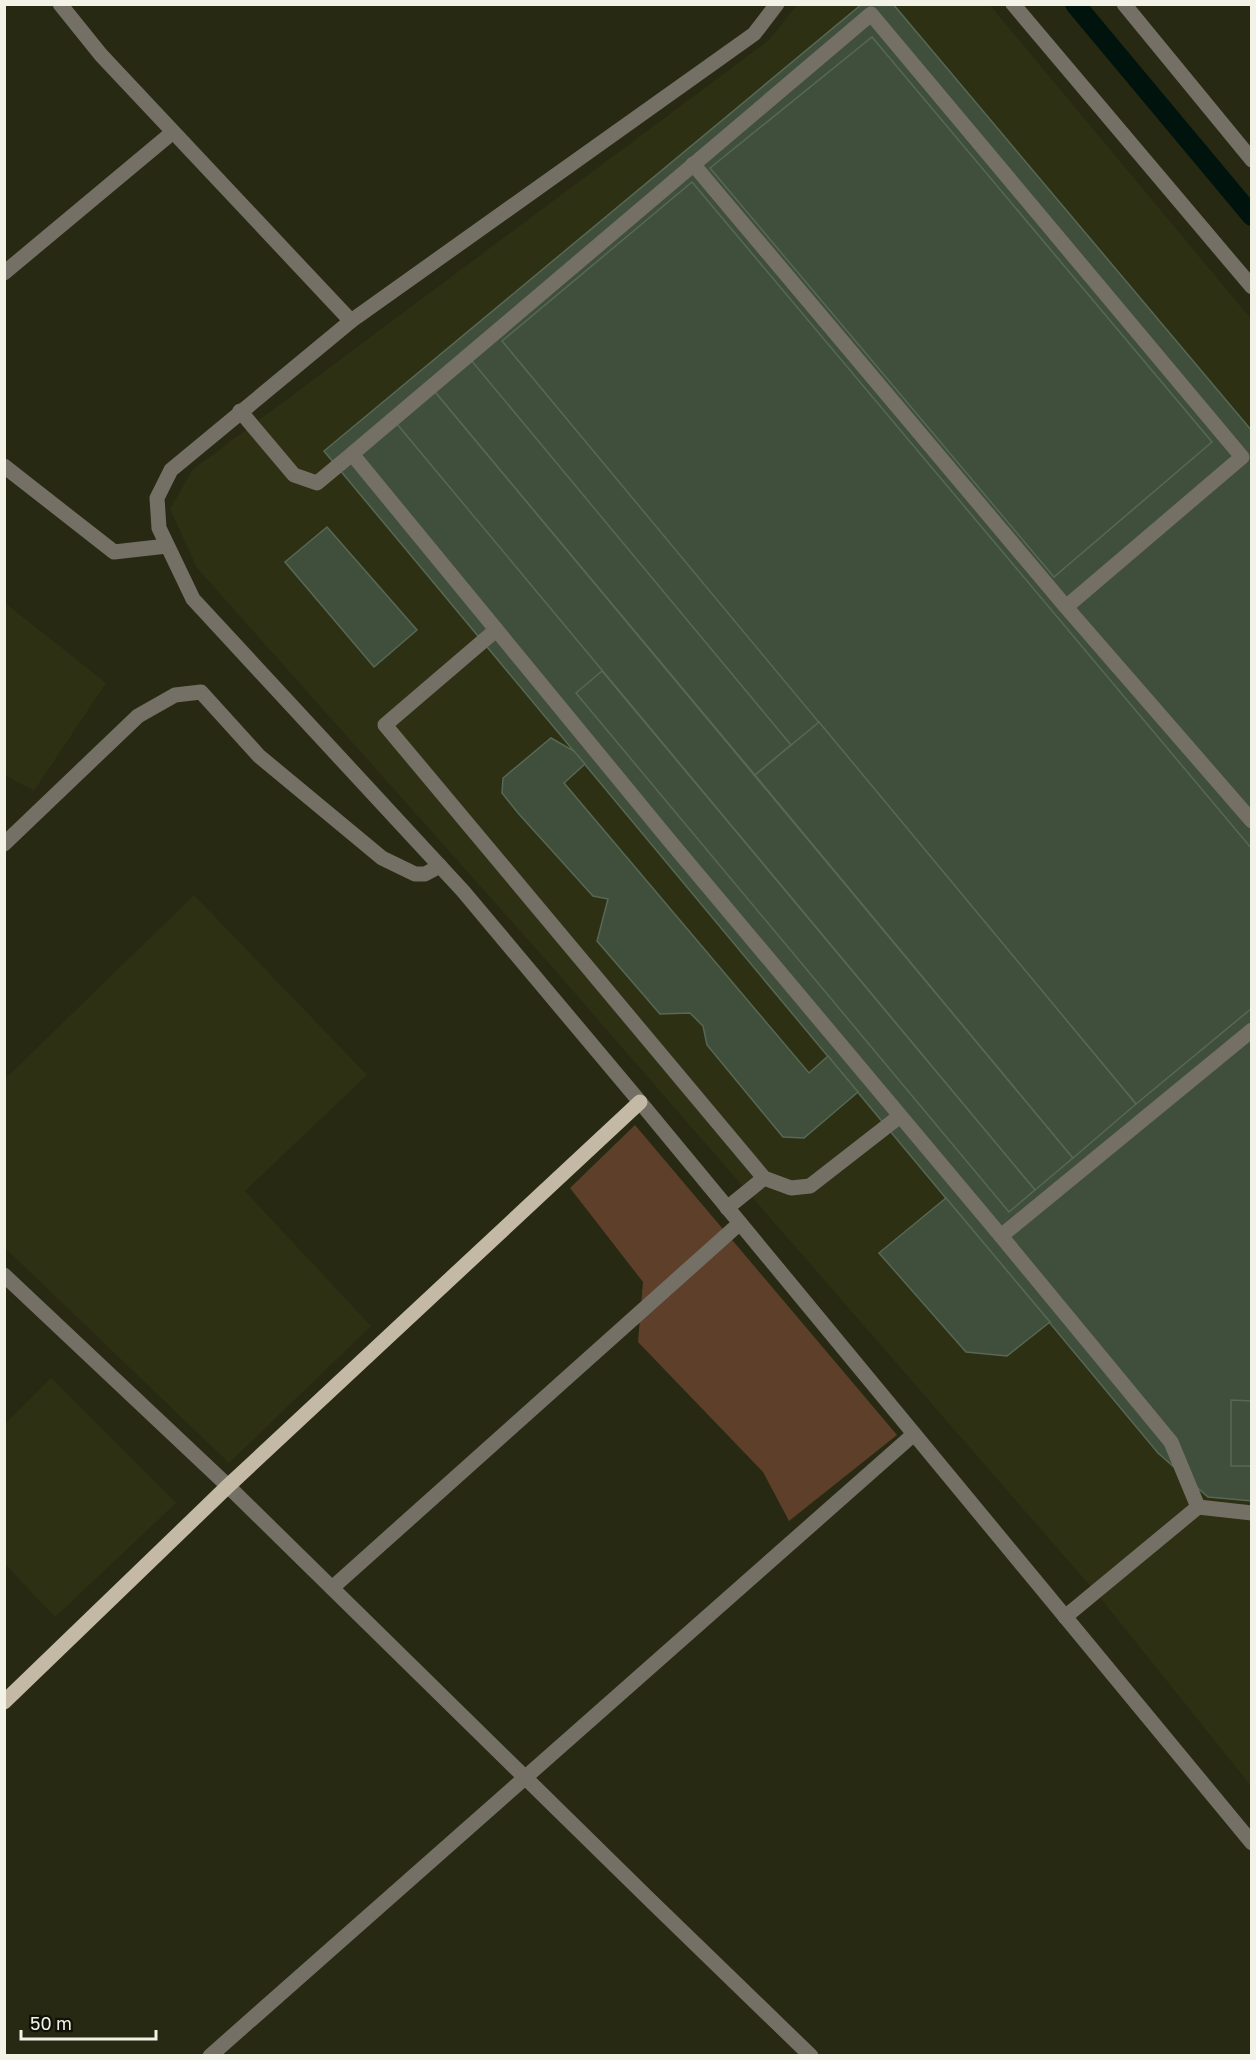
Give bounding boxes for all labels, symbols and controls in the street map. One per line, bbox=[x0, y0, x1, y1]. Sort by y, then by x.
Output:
scale bar bbox=[21, 2003, 156, 2041]
text: 50 m bbox=[30, 2012, 72, 2034]

